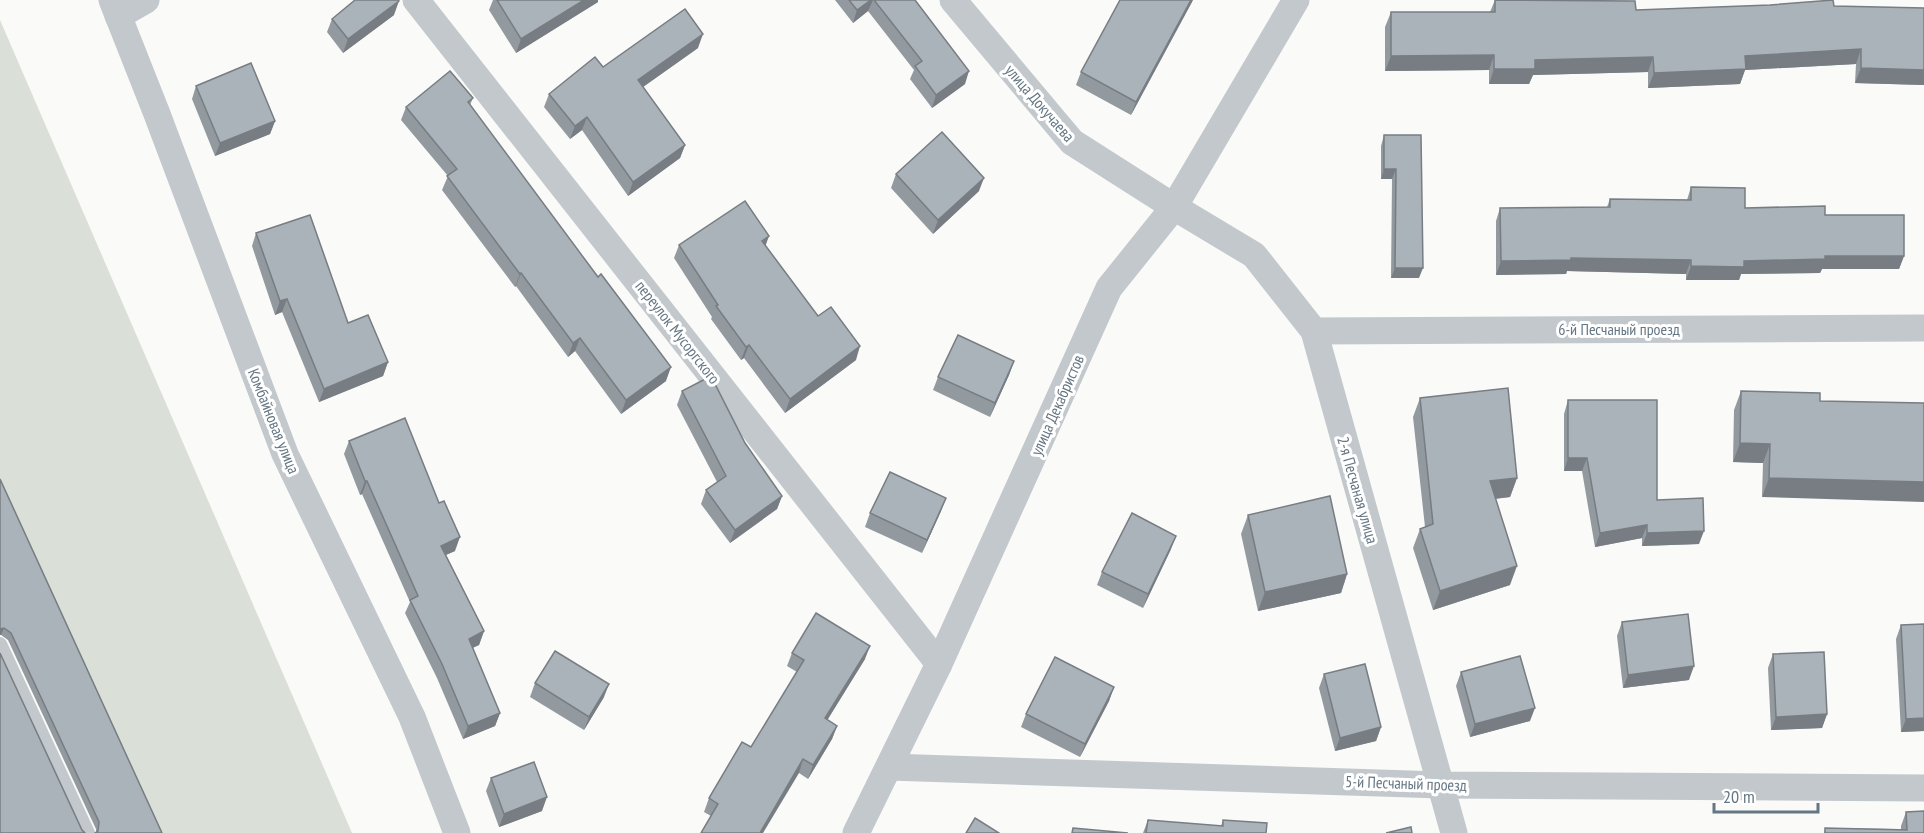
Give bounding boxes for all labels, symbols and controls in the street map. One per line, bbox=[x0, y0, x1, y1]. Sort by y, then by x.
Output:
street label: улица Докучаева bbox=[1001, 60, 1079, 146]
street label: переулок Мусоргского bbox=[631, 276, 725, 388]
street label: 6-й Песчаный проезд bbox=[1558, 319, 1680, 339]
street label: улица Декабристов bbox=[1026, 351, 1088, 459]
street label: Комбайновая улица bbox=[244, 365, 304, 477]
street label: 2-я Песчаная улица bbox=[1333, 434, 1383, 546]
street label: 5-й Песчаный проезд bbox=[1345, 771, 1467, 795]
scale bar bbox=[1714, 776, 1818, 814]
text: 20 m bbox=[1723, 785, 1755, 808]

